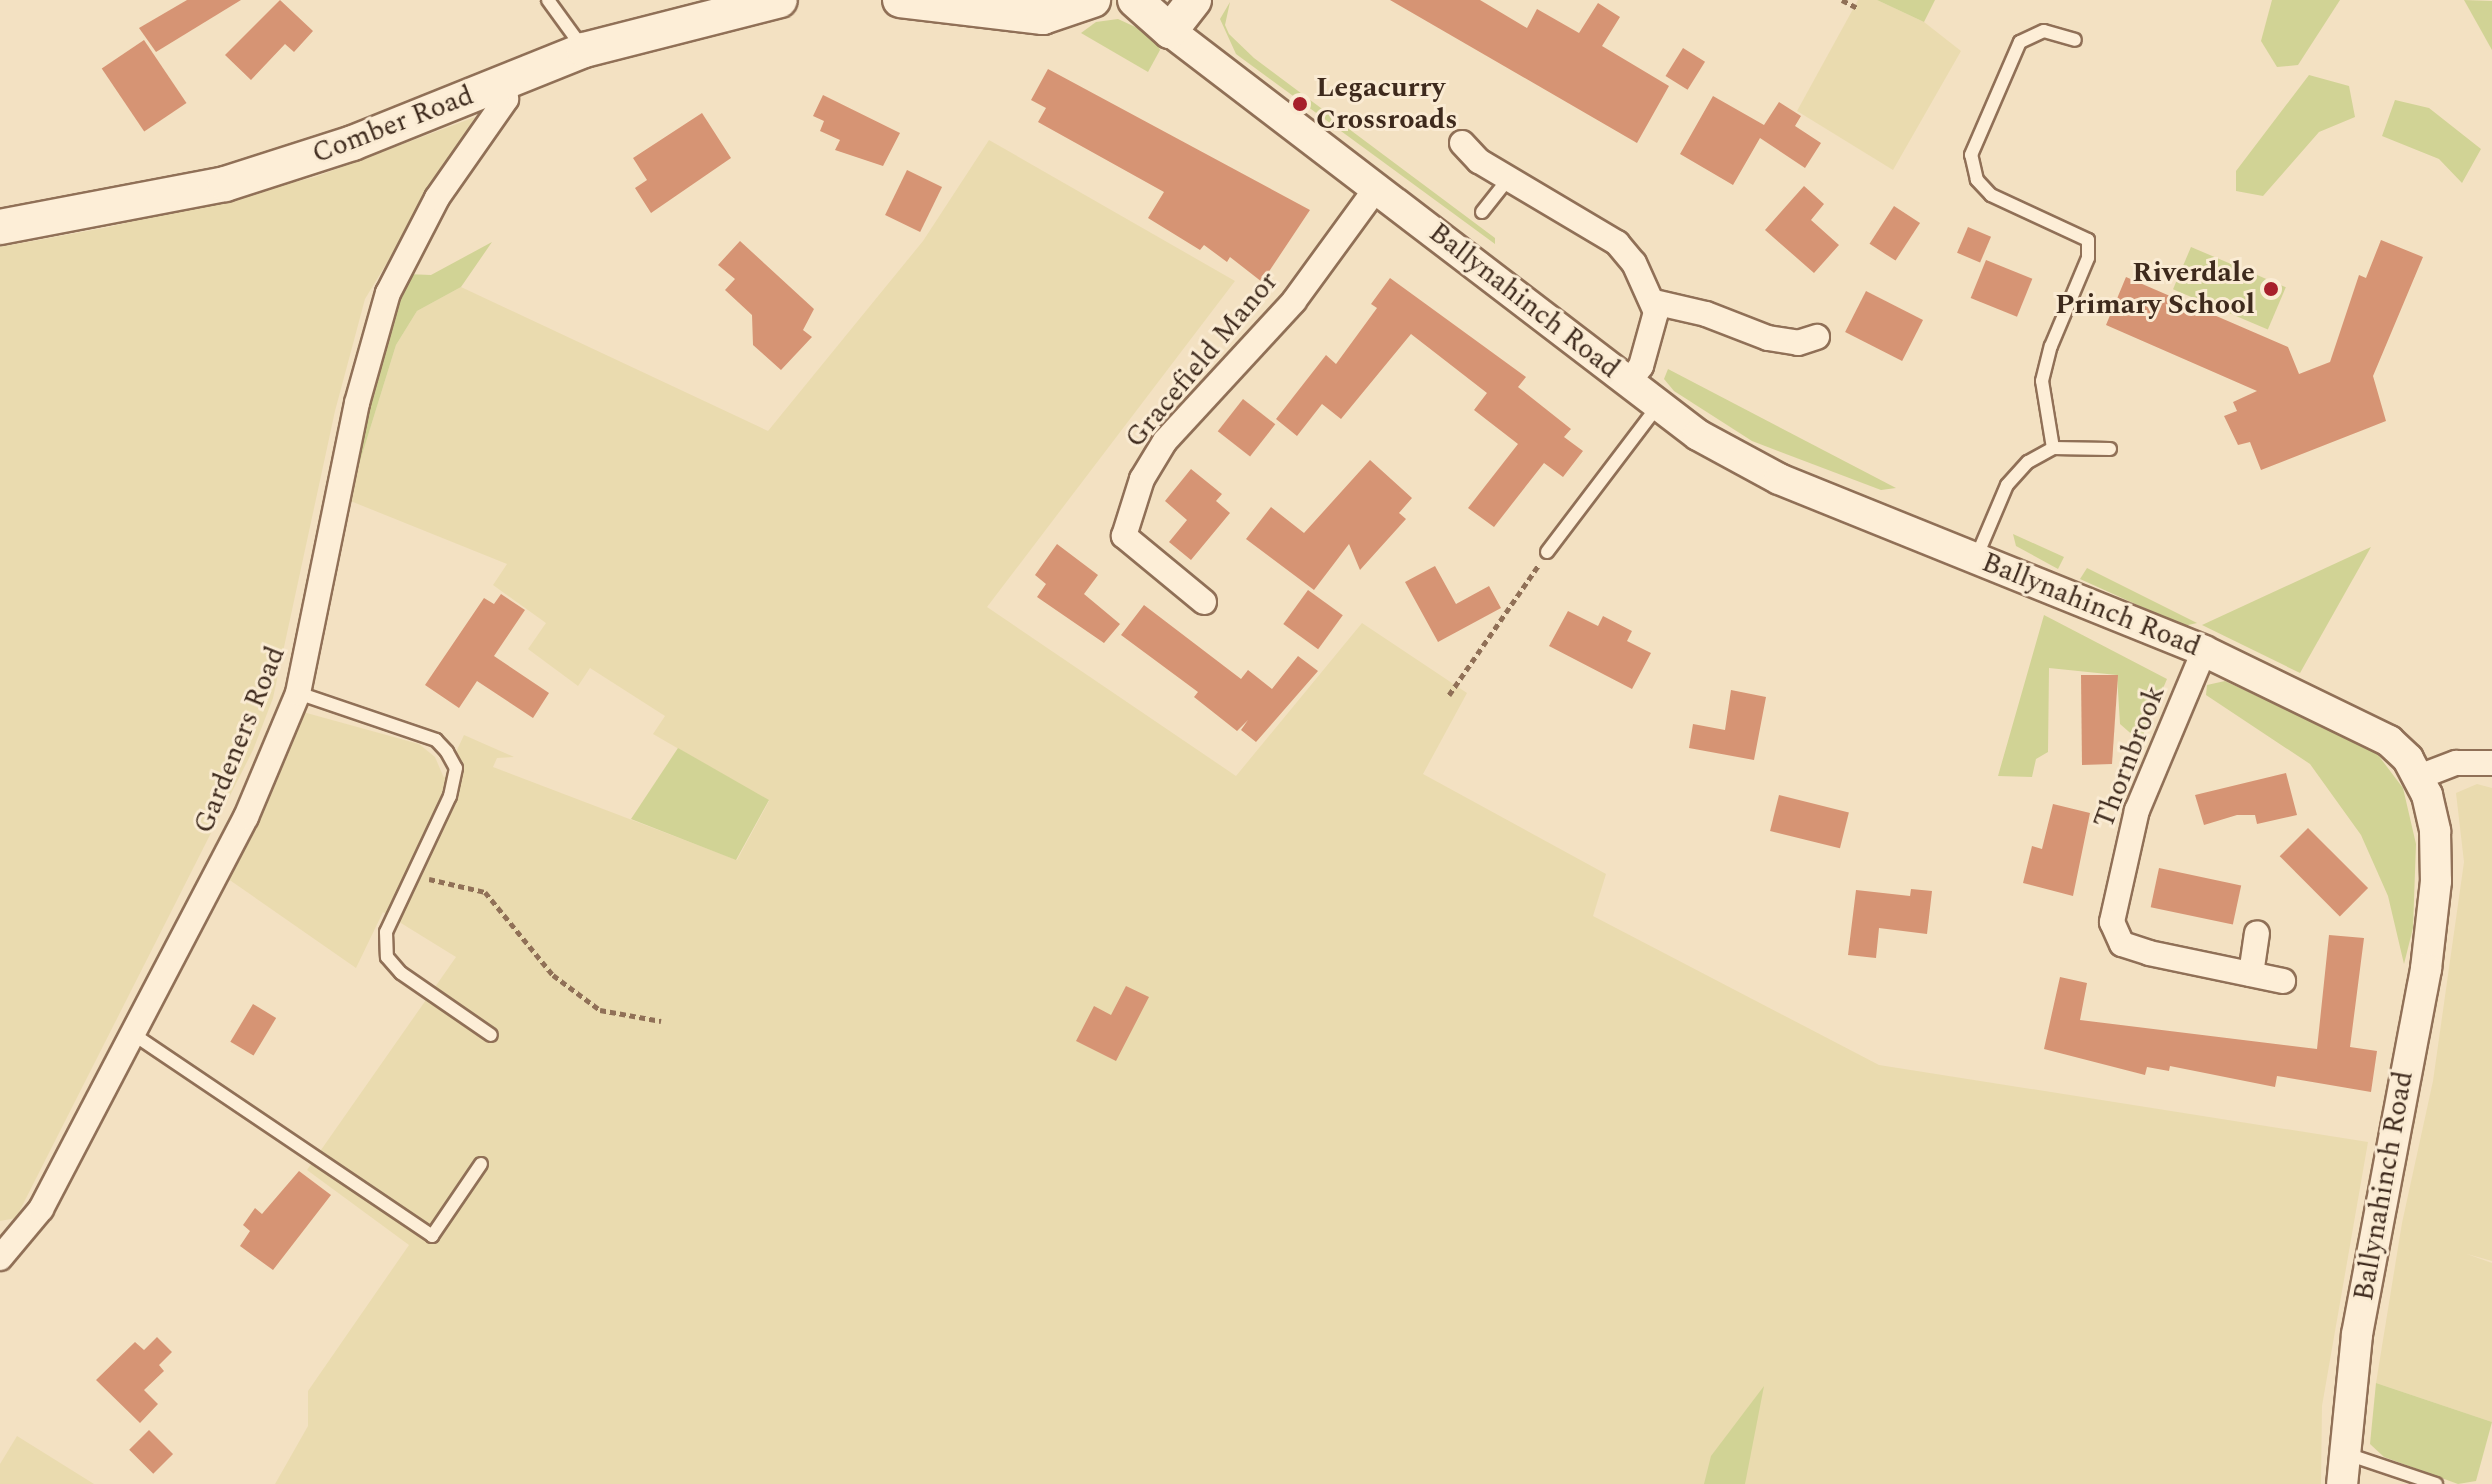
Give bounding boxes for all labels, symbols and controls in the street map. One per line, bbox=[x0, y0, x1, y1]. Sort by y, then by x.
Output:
place label: Legacurry Crossroads bbox=[1316, 71, 1458, 137]
street label: Comber Road bbox=[308, 79, 478, 171]
marker: Legacurry Crossroads bbox=[1291, 95, 1309, 113]
street label: Ballynahinch Road bbox=[1422, 216, 1626, 386]
place label: Riverdale Primary School bbox=[2055, 256, 2255, 322]
street label: Gracefield Manor bbox=[1119, 265, 1285, 455]
marker: Riverdale Primary School bbox=[2262, 280, 2280, 298]
street label: Ballynahinch Road bbox=[1977, 546, 2205, 664]
street label: Gardeners Road bbox=[187, 642, 293, 838]
street label: Thornbrook bbox=[2087, 681, 2173, 833]
street label: Ballynahinch Road bbox=[2347, 1069, 2421, 1303]

